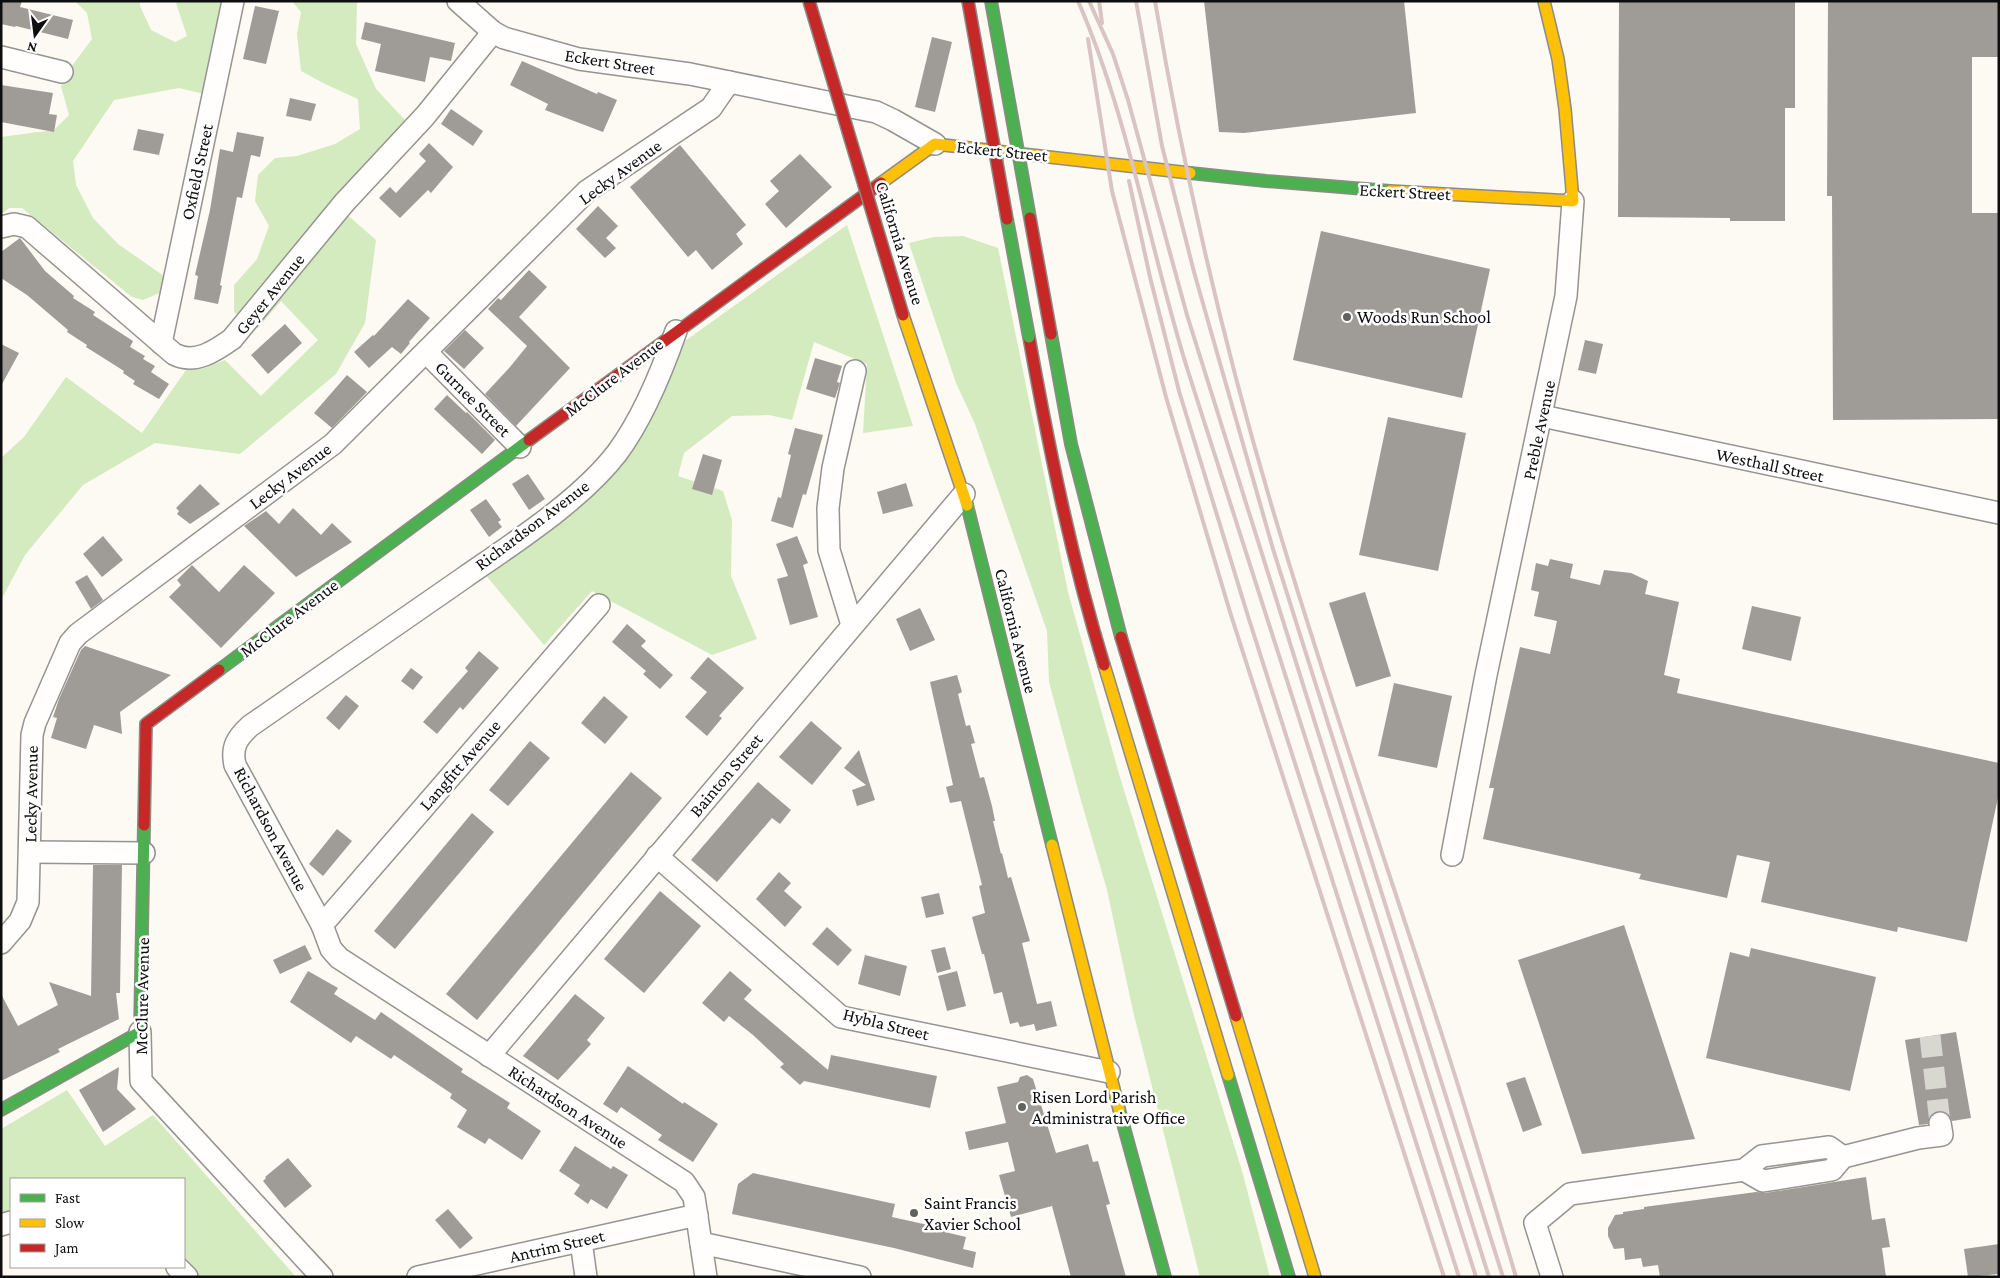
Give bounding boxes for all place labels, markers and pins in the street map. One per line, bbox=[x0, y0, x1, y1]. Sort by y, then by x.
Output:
place label: Woods Run School bbox=[1357, 307, 1491, 327]
marker: Woods Run School bbox=[1341, 311, 1353, 323]
place label: Risen Lord Parish Administrative Office bbox=[1032, 1087, 1185, 1128]
marker: Risen Lord Parish Administrative Office bbox=[1016, 1101, 1028, 1113]
place label: Saint Francis Xavier School bbox=[924, 1193, 1021, 1234]
marker: Saint Francis Xavier School bbox=[908, 1207, 920, 1219]

